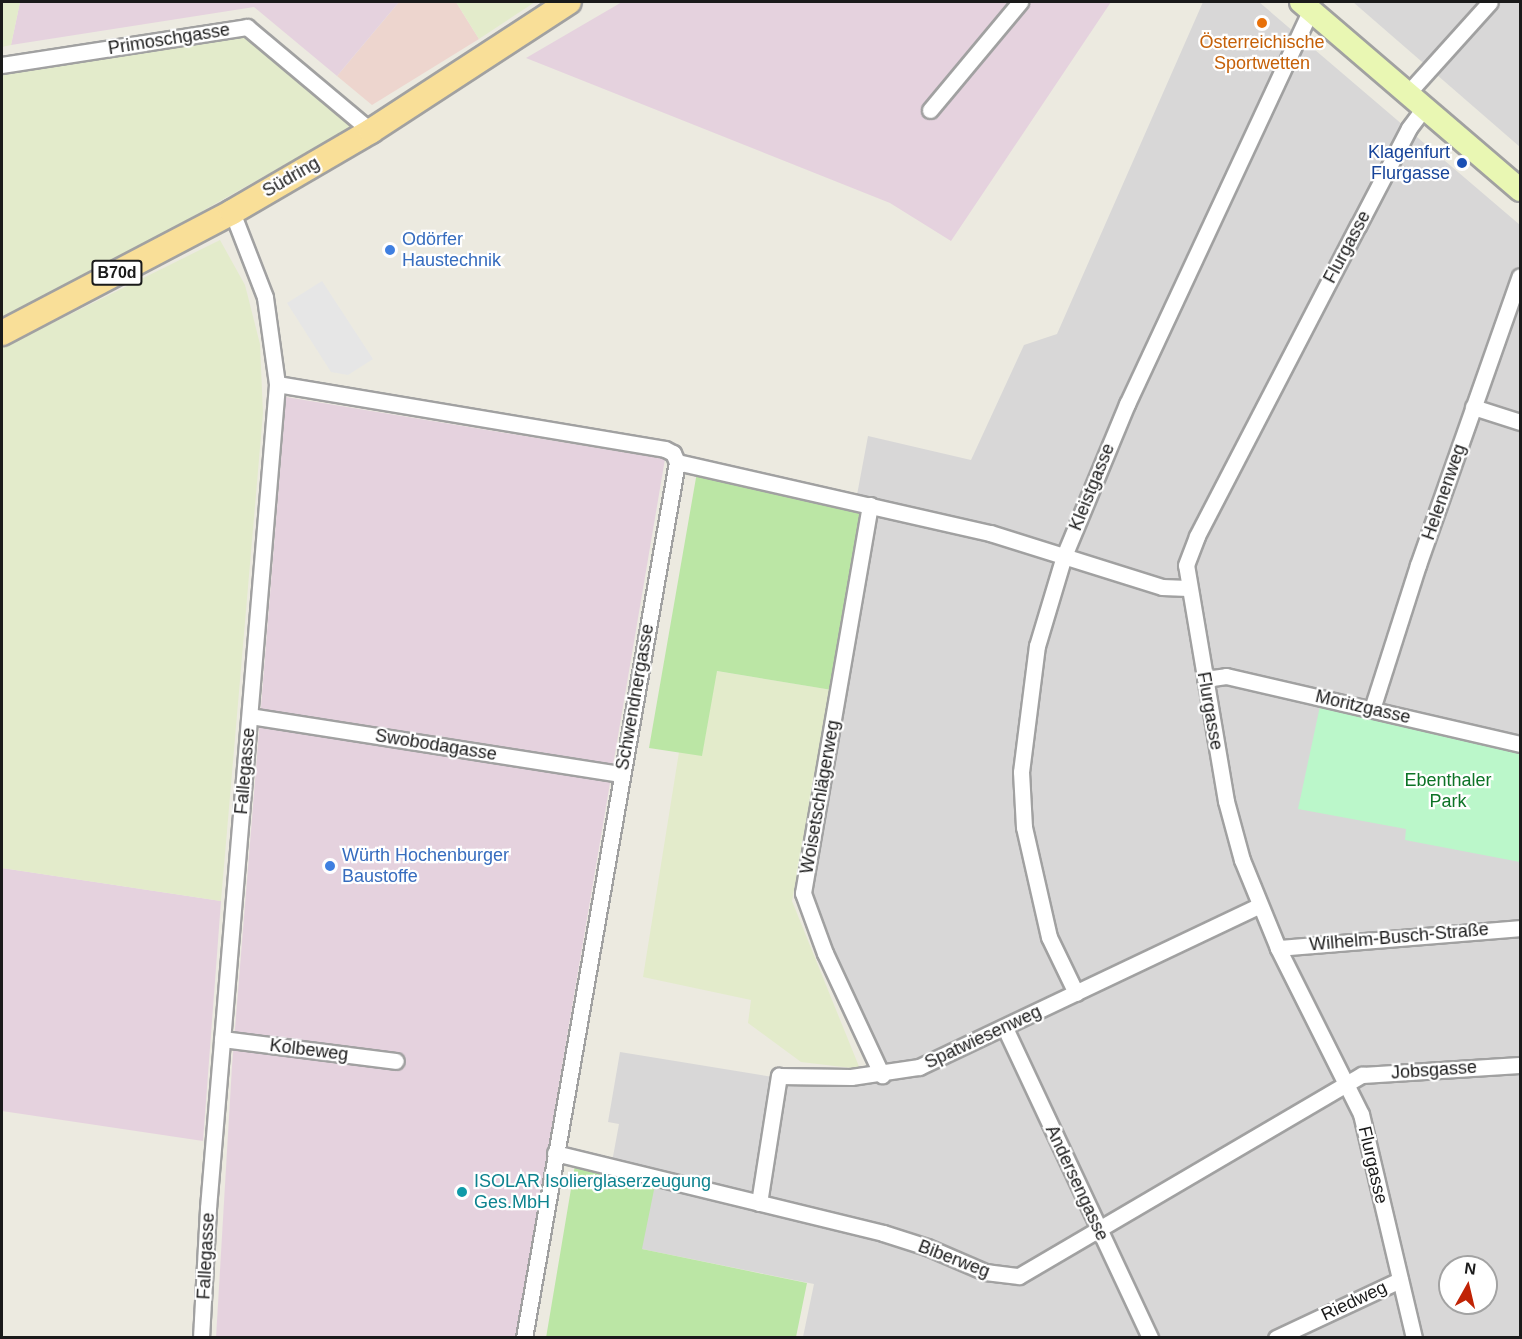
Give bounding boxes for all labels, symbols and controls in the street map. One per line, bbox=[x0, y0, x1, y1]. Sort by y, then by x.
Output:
marker: Österreichische Sportwetten bbox=[1255, 16, 1269, 30]
street label: Primoschgasse bbox=[107, 19, 231, 59]
place label: Österreichische Sportwetten bbox=[1199, 32, 1325, 74]
place label: Klagenfurt Flurgasse bbox=[1368, 142, 1450, 184]
street label: Südring bbox=[259, 152, 323, 202]
marker: Klagenfurt Flurgasse bbox=[1455, 156, 1469, 170]
street label: Flurgasse bbox=[1319, 207, 1375, 287]
place label: Odörfer Haustechnik bbox=[402, 229, 501, 272]
marker: Odörfer Haustechnik bbox=[383, 243, 397, 257]
road number: B70d bbox=[90, 260, 144, 286]
street label: Kleistgasse bbox=[1065, 440, 1119, 534]
street label: Helenenweg bbox=[1417, 441, 1471, 543]
street label: Schwendnergasse bbox=[612, 622, 658, 772]
street label: Flurgasse bbox=[1193, 670, 1227, 752]
street label: Moritzgasse bbox=[1313, 686, 1413, 728]
street label: Woisetschlägerweg bbox=[796, 718, 844, 876]
street label: Swobodagasse bbox=[374, 725, 498, 765]
street label: Fallegasse bbox=[230, 727, 260, 815]
park label: Ebenthaler Park bbox=[1404, 770, 1492, 812]
place label: Würth Hochenburger Baustoffe bbox=[342, 845, 509, 888]
marker: Würth Hochenburger Baustoffe bbox=[323, 859, 337, 873]
street label: Wilhelm-Busch-Straße bbox=[1308, 918, 1490, 956]
street label: Spatwiesenweg bbox=[921, 1001, 1045, 1073]
street label: Kolbeweg bbox=[268, 1034, 350, 1066]
street label: Jobsgasse bbox=[1390, 1056, 1478, 1084]
street label: Andersengasse bbox=[1041, 1122, 1113, 1244]
street label: Flurgasse bbox=[1354, 1124, 1392, 1206]
place label: ISOLAR Isolierglaserzeugung Ges.MbH bbox=[474, 1171, 711, 1214]
marker: ISOLAR Isolierglaserzeugung Ges.MbH bbox=[455, 1185, 469, 1199]
street label: Fallegasse bbox=[193, 1212, 219, 1300]
street label: Biberweg bbox=[915, 1235, 993, 1283]
north arrow bbox=[1438, 1255, 1498, 1315]
text: N bbox=[1463, 1259, 1477, 1278]
street label: Riedweg bbox=[1318, 1276, 1390, 1326]

